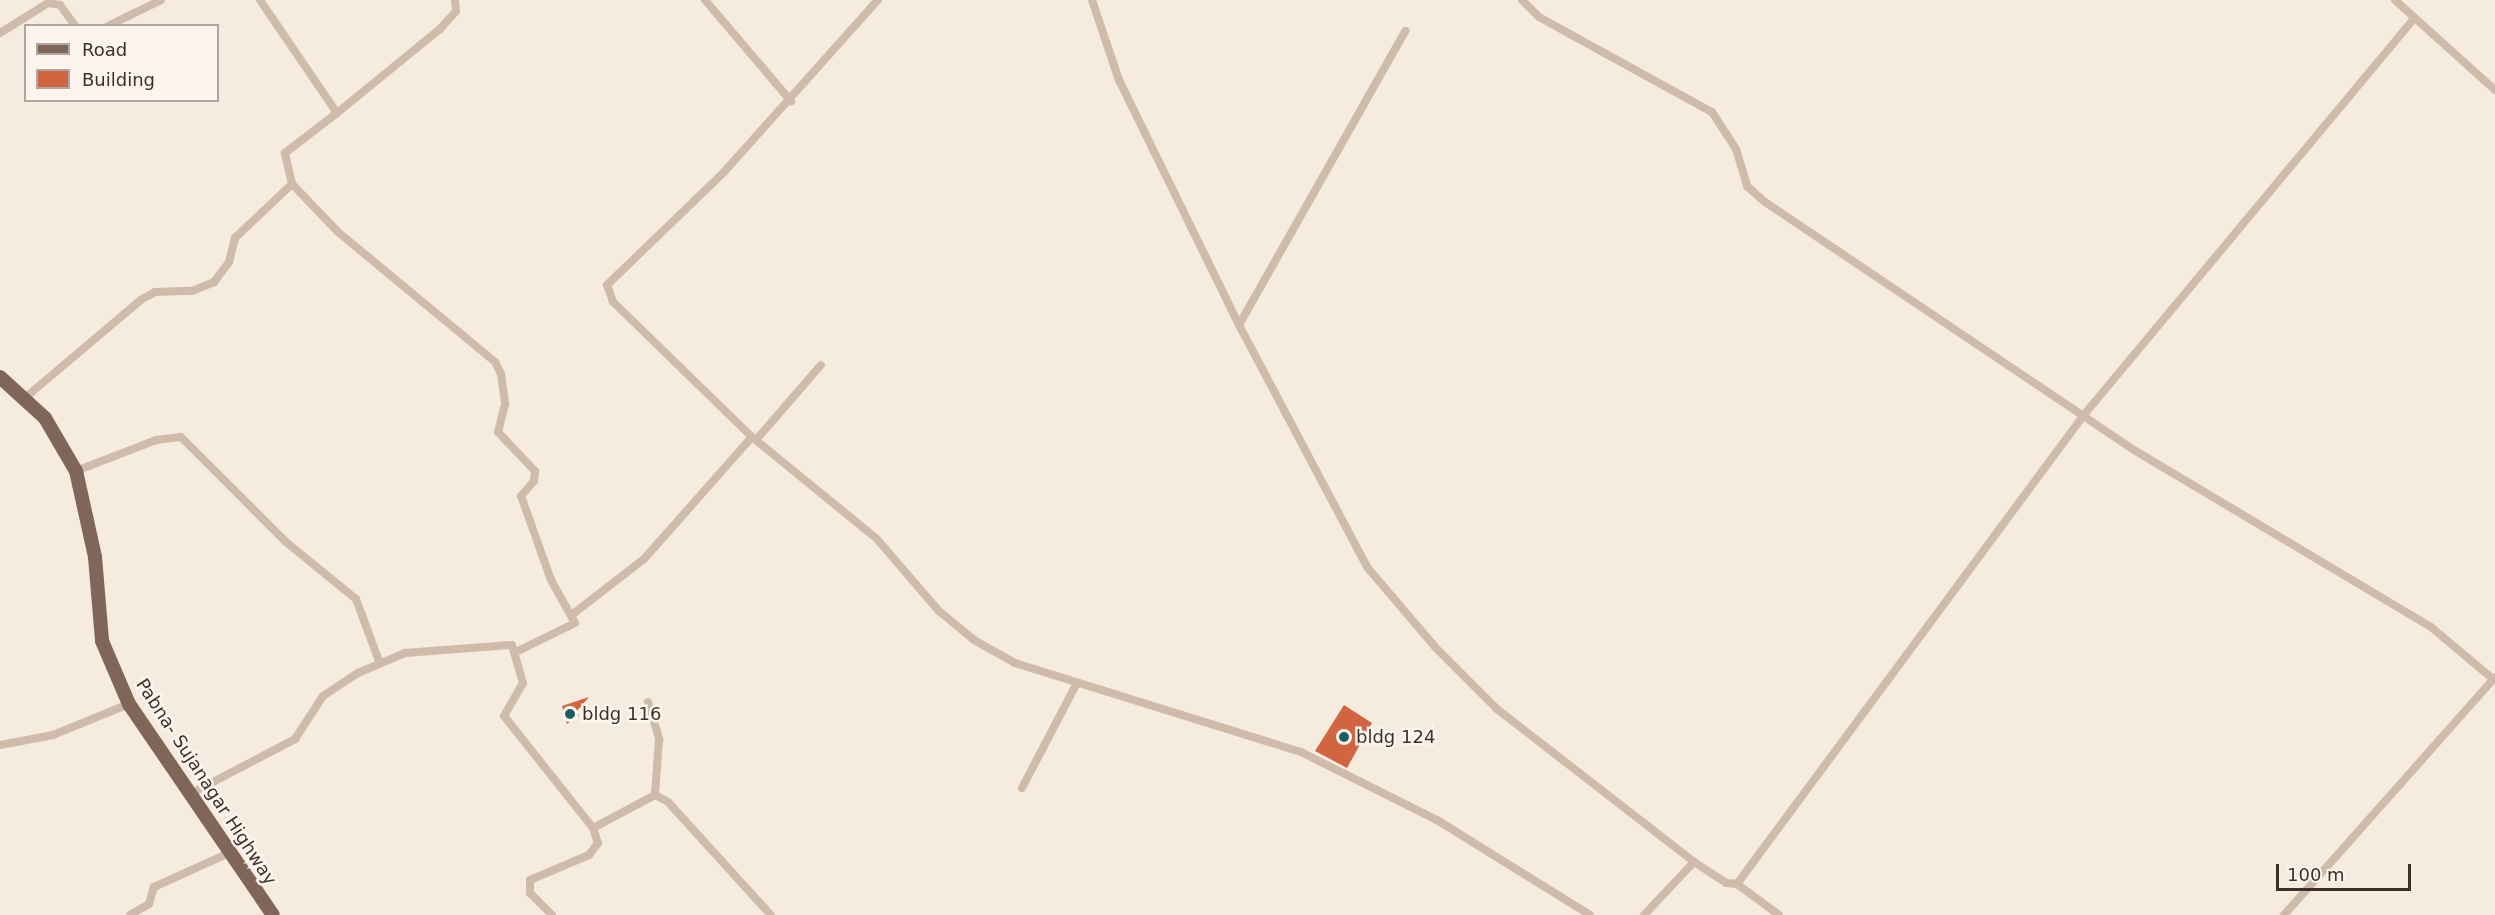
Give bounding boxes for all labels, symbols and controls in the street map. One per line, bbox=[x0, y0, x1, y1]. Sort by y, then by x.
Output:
legend bbox=[24, 24, 219, 102]
text: Road bbox=[82, 39, 127, 60]
text: Building bbox=[82, 69, 155, 90]
street label: Pabna- Sujanagar Highway bbox=[131, 675, 281, 889]
place label: bldg 116 bbox=[582, 703, 661, 725]
marker: bldg 116 bbox=[563, 707, 577, 721]
place label: bldg 124 bbox=[1356, 726, 1435, 748]
marker: bldg 124 bbox=[1337, 730, 1351, 744]
scale bar bbox=[2279, 852, 2414, 890]
text: 100 m bbox=[2287, 864, 2345, 885]

